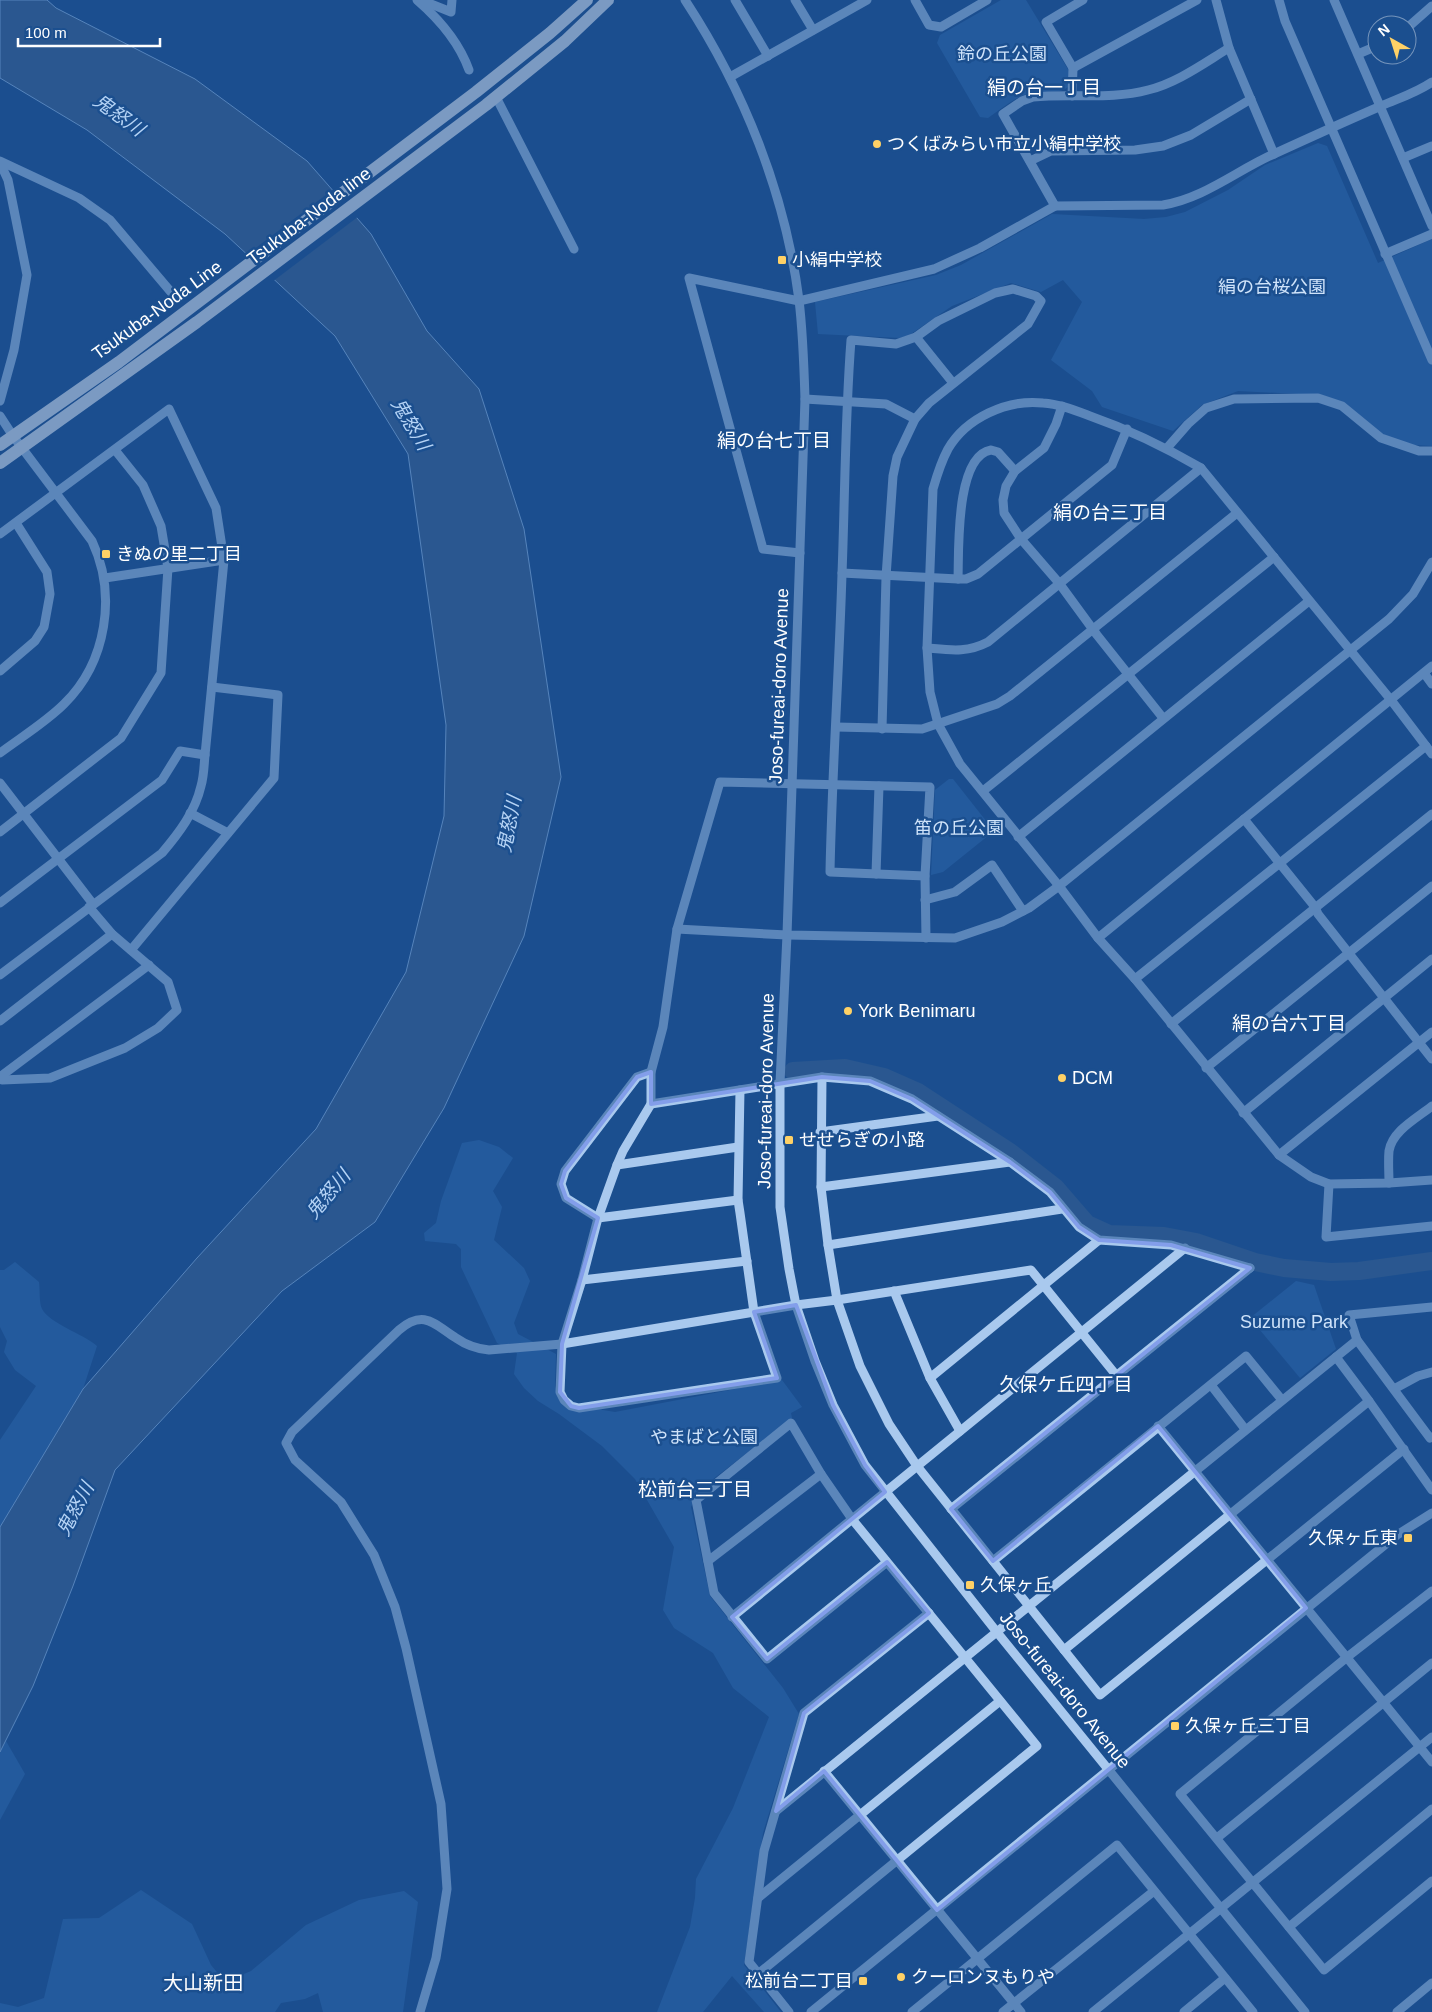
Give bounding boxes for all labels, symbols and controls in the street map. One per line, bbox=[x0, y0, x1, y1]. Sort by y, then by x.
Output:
scale bar bbox=[18, 15, 160, 47]
north arrow bbox=[1367, 15, 1417, 65]
text: N bbox=[1375, 20, 1393, 39]
text: 100 m bbox=[25, 24, 67, 41]
park label: 鈴の丘公園 bbox=[957, 44, 1047, 64]
district label: 絹の台一丁目 bbox=[987, 77, 1101, 98]
water label: 鬼怒川 bbox=[90, 90, 150, 141]
place label: つくばみらい市立小絹中学校 bbox=[887, 134, 1121, 154]
marker: つくばみらい市立小絹中学校 bbox=[871, 138, 883, 150]
street label: Tsukuba-Noda line bbox=[243, 163, 375, 269]
place label: 小絹中学校 bbox=[792, 250, 882, 270]
marker: 小絹中学校 bbox=[776, 254, 788, 266]
street label: Tsukuba-Noda Line bbox=[88, 256, 226, 364]
park label: 絹の台桜公園 bbox=[1218, 277, 1326, 297]
water label: 鬼怒川 bbox=[387, 394, 436, 456]
district label: 絹の台七丁目 bbox=[717, 430, 831, 451]
district label: 絹の台三丁目 bbox=[1053, 502, 1167, 523]
place label: きぬの里二丁目 bbox=[116, 544, 242, 564]
marker: きぬの里二丁目 bbox=[100, 548, 112, 560]
street label: Joso-fureai-doro Avenue bbox=[766, 588, 792, 784]
water label: 鬼怒川 bbox=[493, 792, 525, 854]
park label: 笛の丘公園 bbox=[914, 818, 1004, 838]
street label: Joso-fureai-doro Avenue bbox=[754, 993, 778, 1189]
place label: York Benimaru bbox=[858, 1001, 975, 1021]
marker: York Benimaru bbox=[842, 1005, 854, 1017]
district label: 絹の台六丁目 bbox=[1232, 1013, 1346, 1034]
place label: DCM bbox=[1072, 1068, 1113, 1088]
marker: DCM bbox=[1056, 1072, 1068, 1084]
place label: せせらぎの小路 bbox=[799, 1130, 925, 1150]
marker: せせらぎの小路 bbox=[783, 1134, 795, 1146]
water label: 鬼怒川 bbox=[302, 1164, 356, 1223]
park label: Suzume Park bbox=[1240, 1312, 1349, 1332]
district label: 久保ケ丘四丁目 bbox=[999, 1374, 1133, 1395]
park label: やまばと公園 bbox=[650, 1427, 758, 1447]
water label: 鬼怒川 bbox=[52, 1477, 99, 1539]
district label: 松前台三丁目 bbox=[638, 1479, 752, 1500]
place label: 久保ヶ丘東 bbox=[1308, 1528, 1398, 1548]
marker: 久保ヶ丘東 bbox=[1402, 1532, 1414, 1544]
place label: 久保ヶ丘 bbox=[980, 1575, 1052, 1595]
marker: 久保ヶ丘 bbox=[964, 1579, 976, 1591]
street label: Joso-fureai-doro Avenue bbox=[996, 1608, 1134, 1772]
place label: 久保ヶ丘三丁目 bbox=[1185, 1716, 1311, 1736]
marker: 久保ヶ丘三丁目 bbox=[1169, 1720, 1181, 1732]
place label: クーロンヌもりや bbox=[911, 1967, 1055, 1987]
place label: 松前台二丁目 bbox=[745, 1971, 853, 1991]
marker: クーロンヌもりや bbox=[895, 1971, 907, 1983]
district label: 大山新田 bbox=[163, 1972, 243, 1994]
marker: 松前台二丁目 bbox=[857, 1975, 869, 1987]

